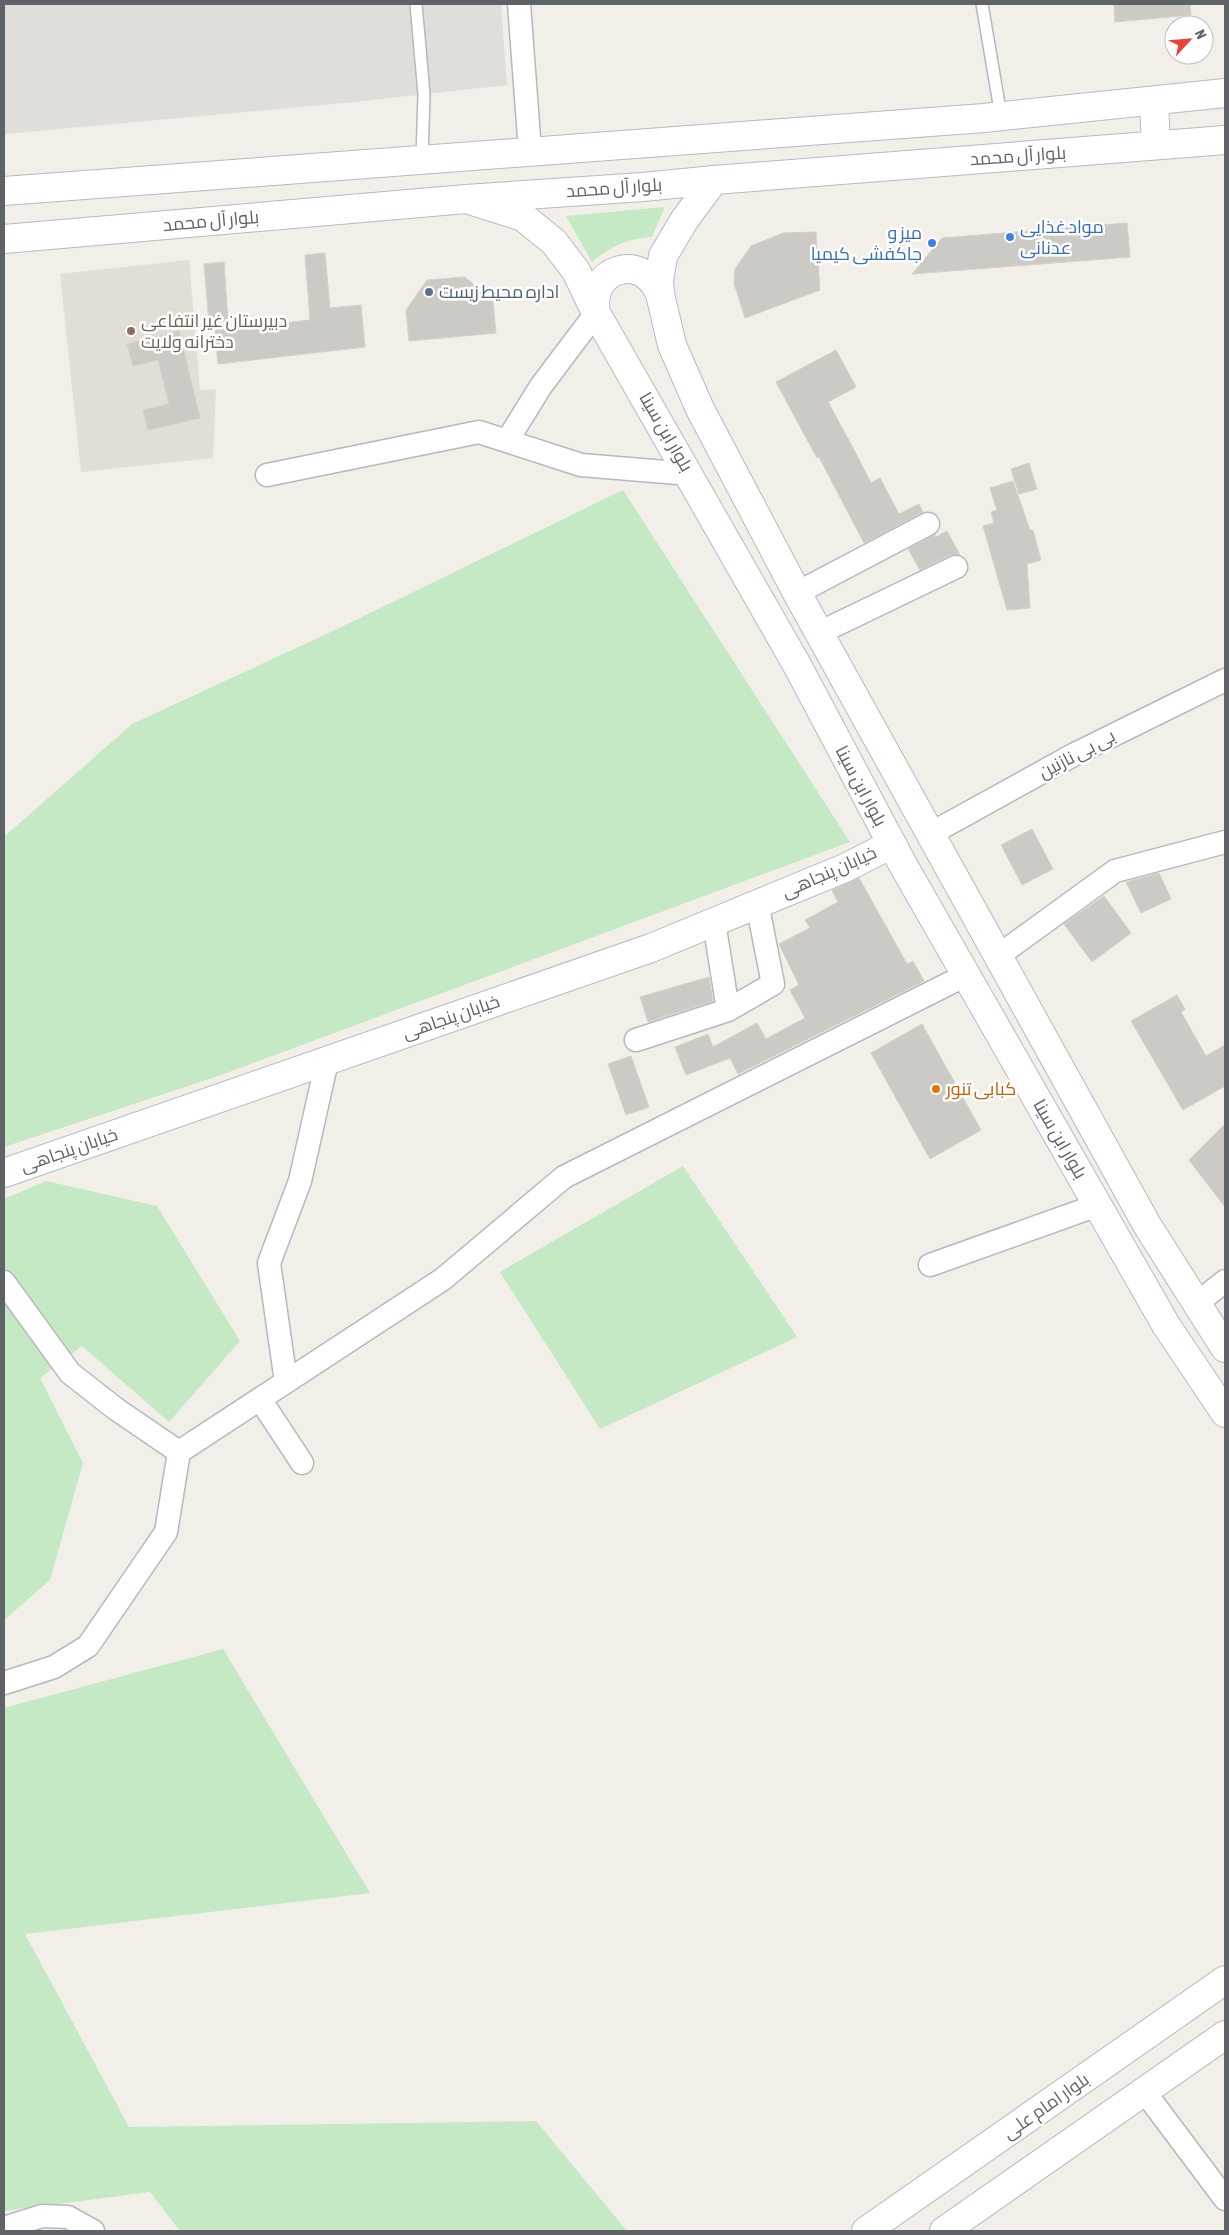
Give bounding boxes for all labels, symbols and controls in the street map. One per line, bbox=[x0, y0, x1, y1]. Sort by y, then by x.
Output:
north arrow bbox=[1164, 15, 1214, 65]
text: N bbox=[1192, 27, 1210, 42]
street label: بلوار آل محمد bbox=[969, 142, 1067, 170]
street label: بلوار آل محمد bbox=[565, 174, 663, 202]
street label: بلوار آل محمد bbox=[162, 206, 260, 236]
place label: مواد غذایی عدنانی bbox=[1020, 216, 1104, 259]
place label: میز و جاکفشی کیمیا bbox=[811, 222, 922, 265]
marker: مواد غذایی عدنانی bbox=[1004, 231, 1016, 243]
marker: میز و جاکفشی کیمیا bbox=[926, 237, 938, 249]
place label: اداره محیط زیست bbox=[439, 281, 559, 303]
marker: اداره محیط زیست bbox=[423, 286, 435, 298]
place label: دبیرستان غیر انتفاعی دخترانه ولایت bbox=[141, 310, 287, 353]
marker: دبیرستان غیر انتفاعی دخترانه ولایت bbox=[125, 325, 137, 337]
street label: بلوار ابن سینا bbox=[634, 388, 698, 476]
street label: بی بی نازنین bbox=[1035, 725, 1119, 783]
street label: بلوار ابن سینا bbox=[831, 742, 891, 830]
street label: خیابان پنجاهی bbox=[778, 841, 880, 904]
street label: خیابان پنجاهی bbox=[399, 990, 503, 1045]
place label: کبابی تنور bbox=[945, 1078, 1016, 1100]
marker: کبابی تنور bbox=[930, 1083, 942, 1095]
street label: بلوار ابن سینا bbox=[1028, 1095, 1092, 1183]
street label: خیابان پنجاهی bbox=[17, 1123, 121, 1178]
street label: بلوار امام علی bbox=[999, 2068, 1094, 2145]

